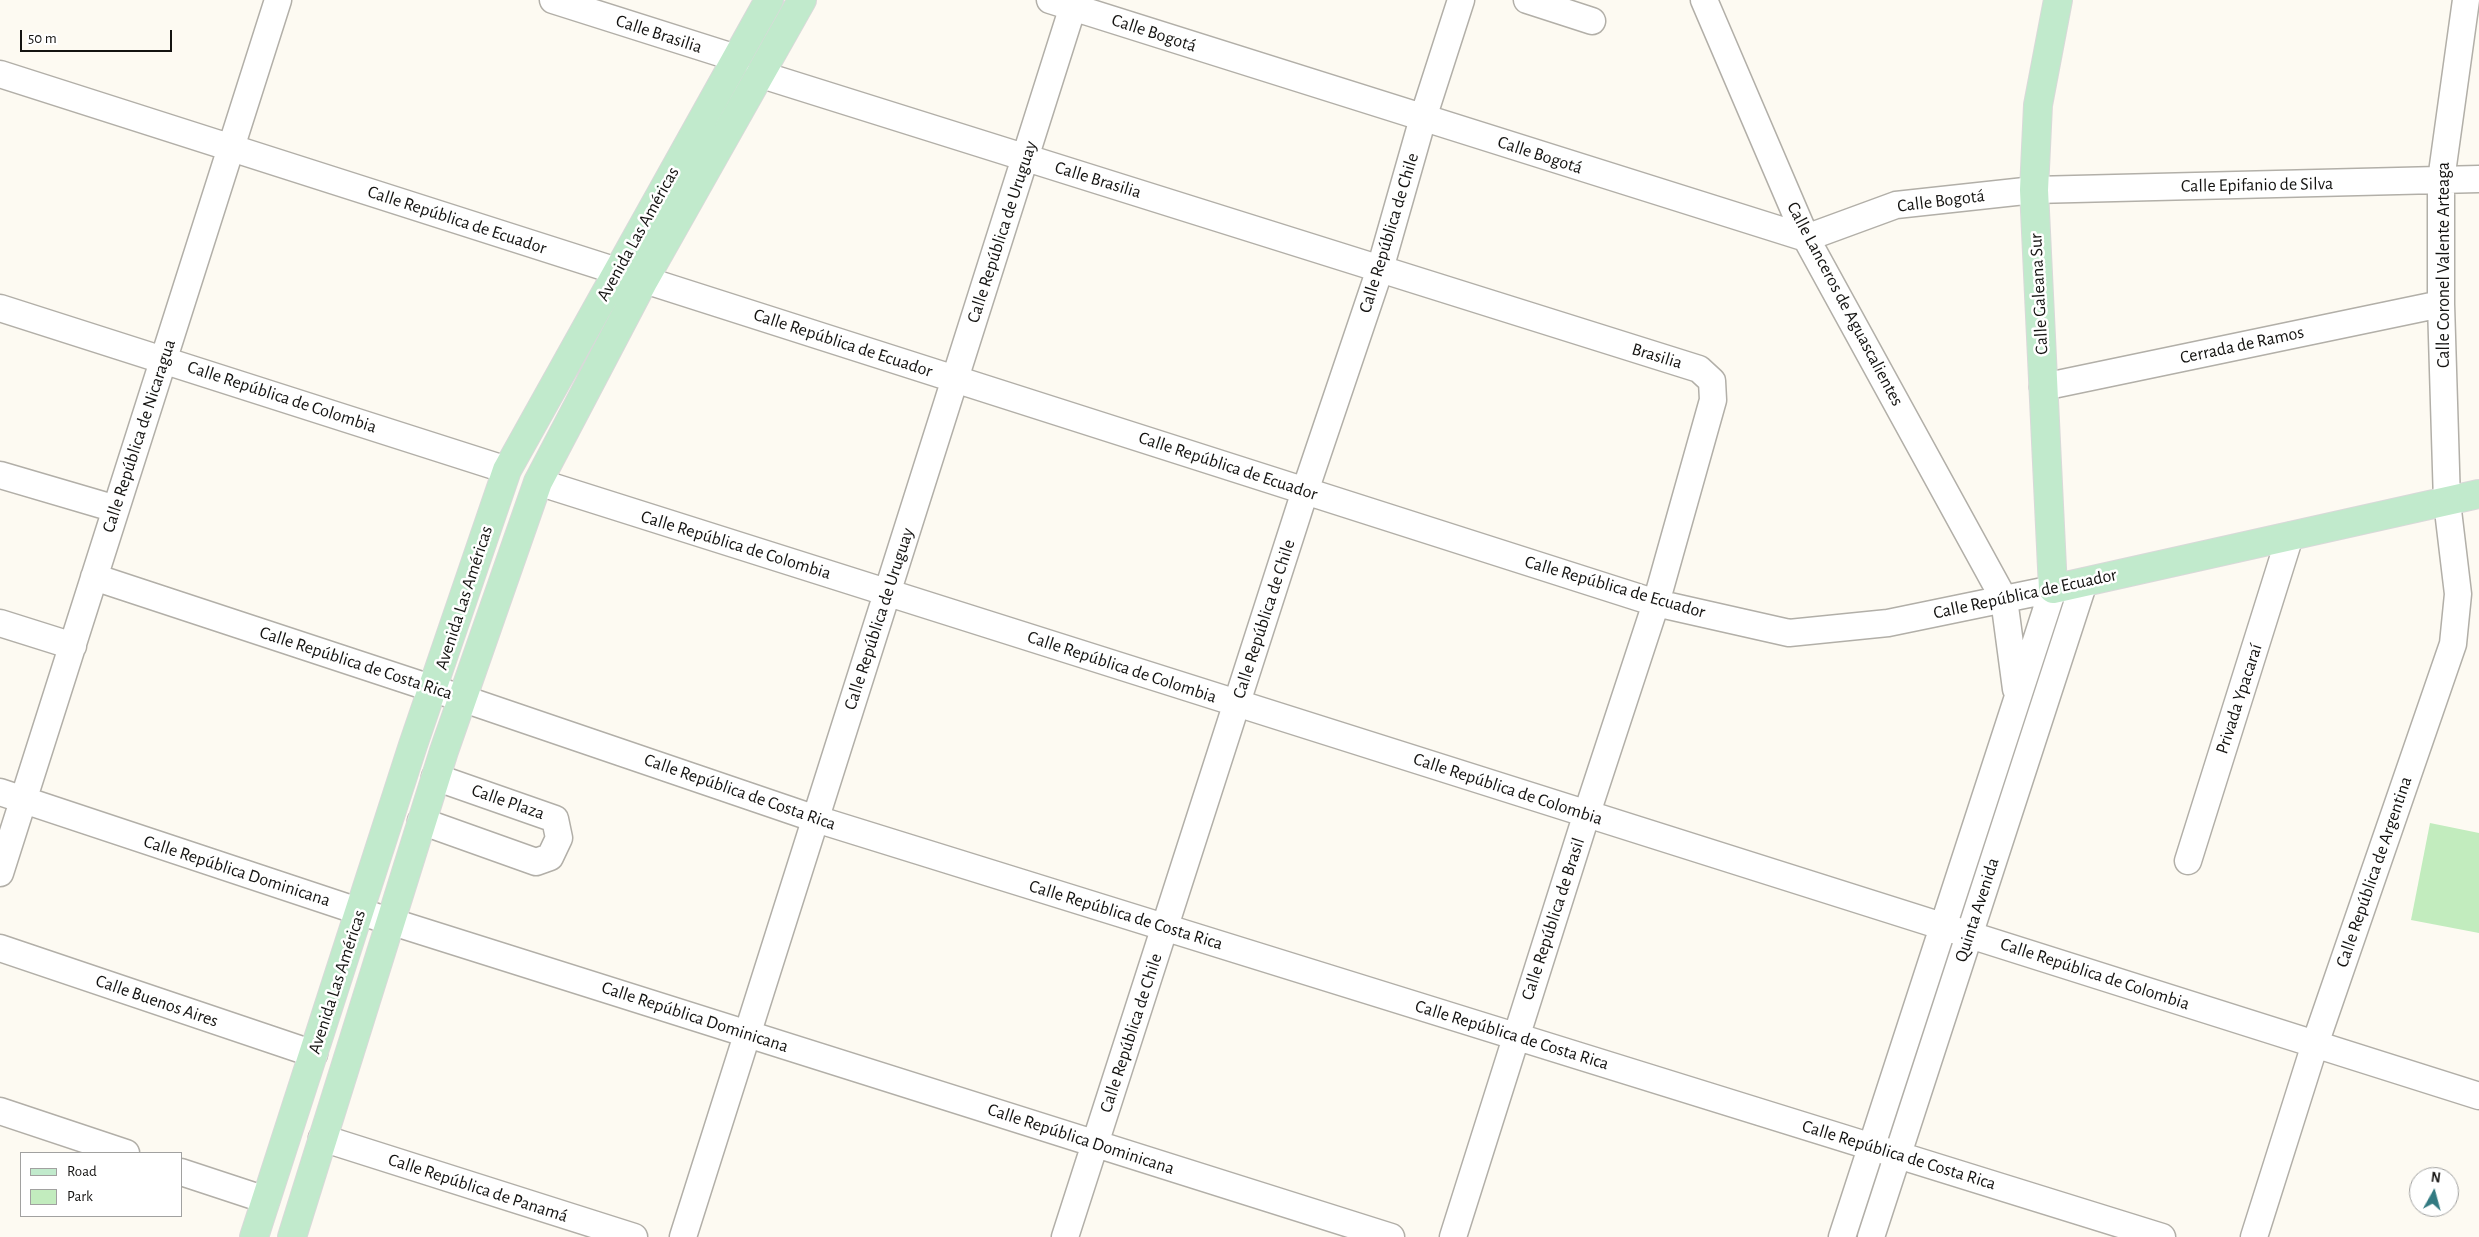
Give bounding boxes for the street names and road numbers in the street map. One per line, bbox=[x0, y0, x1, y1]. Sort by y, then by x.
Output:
street label: Calle Bogotá bbox=[1109, 9, 1199, 57]
street label: Calle Brasilia bbox=[613, 10, 705, 58]
street label: Calle Bogotá bbox=[1495, 131, 1585, 179]
street label: Calle República de Uruguay bbox=[962, 138, 1042, 326]
street label: Calle República de Chile bbox=[1354, 150, 1424, 316]
street label: Calle Brasilia bbox=[1052, 157, 1144, 203]
street label: Calle Coronel Valente Arteaga bbox=[2433, 162, 2455, 368]
street label: Avenida Las Américas bbox=[592, 163, 684, 305]
street label: Calle Epifanio de Silva bbox=[2181, 173, 2333, 197]
street label: Calle República de Ecuador bbox=[365, 181, 549, 259]
street label: Calle Bogotá bbox=[1896, 185, 1986, 217]
street label: Calle Lanceros de Aguascalientes bbox=[1782, 198, 1908, 410]
street label: Calle Galeana Sur bbox=[2025, 233, 2053, 355]
street label: Calle República de Ecuador bbox=[751, 304, 935, 382]
street label: Cerrada de Ramos bbox=[2178, 321, 2306, 369]
street label: Calle República de Nicaragua bbox=[97, 336, 181, 536]
street label: Brasilia bbox=[1629, 338, 1685, 374]
street label: Calle República de Colombia bbox=[185, 356, 379, 438]
street label: Calle República de Ecuador bbox=[1136, 427, 1320, 505]
street label: Calle República de Colombia bbox=[638, 506, 834, 584]
street label: Avenida Las Américas bbox=[431, 523, 497, 673]
street label: Calle República de Uruguay bbox=[839, 525, 919, 713]
street label: Calle República de Chile bbox=[1228, 537, 1300, 701]
street label: Calle República de Ecuador bbox=[1522, 551, 1708, 623]
street label: Calle República de Ecuador bbox=[1931, 564, 2119, 624]
street label: Calle República de Costa Rica bbox=[257, 622, 455, 704]
street label: Calle República de Colombia bbox=[1025, 626, 1219, 708]
street label: Privada Ypacaraí bbox=[2211, 641, 2267, 757]
street label: Calle República de Colombia bbox=[1411, 748, 1605, 830]
street label: Calle República de Costa Rica bbox=[641, 749, 839, 835]
street label: Calle República de Argentina bbox=[2331, 774, 2417, 970]
street label: Calle Plaza bbox=[469, 779, 547, 825]
street label: Calle República Dominicana bbox=[141, 831, 333, 911]
street label: Calle República de Brasil bbox=[1517, 835, 1589, 1003]
street label: Quinta Avenida bbox=[1950, 855, 2004, 965]
street label: Calle República de Costa Rica bbox=[1027, 875, 1225, 955]
street label: Avenida Las Américas bbox=[304, 907, 370, 1057]
street label: Calle República de Colombia bbox=[1998, 933, 2192, 1015]
street label: Calle República de Chile bbox=[1095, 951, 1167, 1115]
street label: Calle Buenos Aires bbox=[93, 970, 221, 1032]
street label: Calle República Dominicana bbox=[599, 977, 791, 1057]
street label: Calle República de Costa Rica bbox=[1413, 995, 1611, 1075]
street label: Calle República Dominicana bbox=[985, 1099, 1177, 1179]
street label: Calle República de Costa Rica bbox=[1800, 1115, 1998, 1195]
street label: Calle República de Panamá bbox=[385, 1149, 571, 1227]

